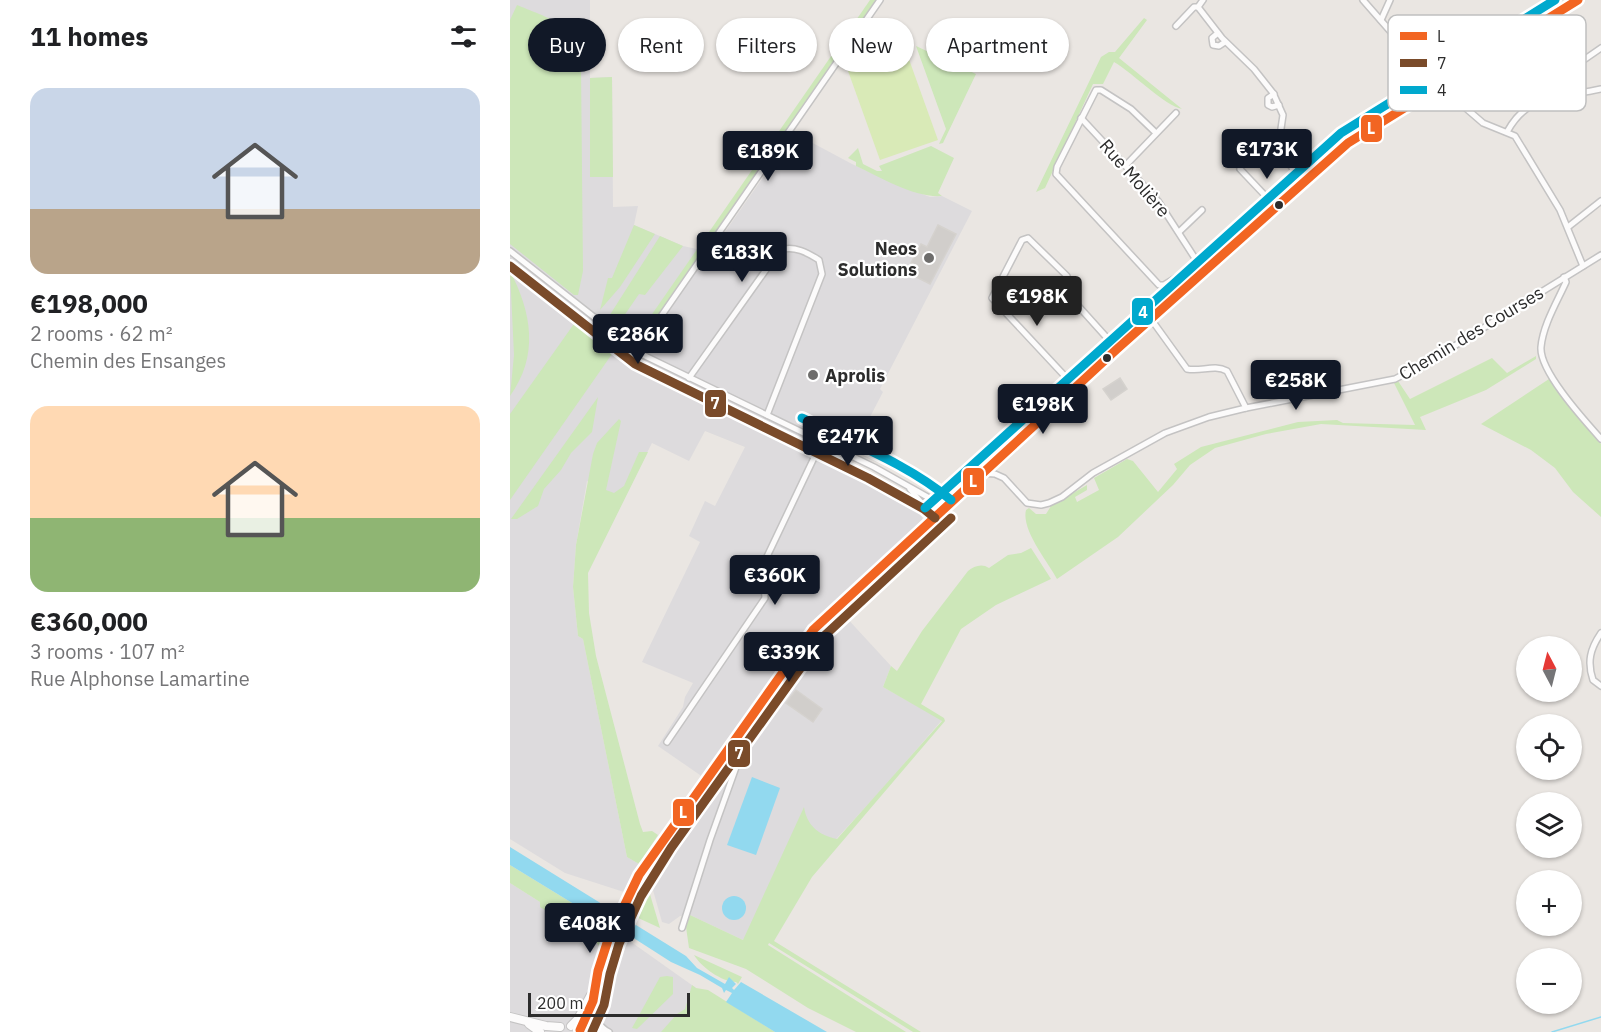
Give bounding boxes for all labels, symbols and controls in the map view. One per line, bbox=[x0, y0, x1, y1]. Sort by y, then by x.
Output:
legend bbox=[1388, 15, 1586, 111]
chip: Buy bbox=[528, 18, 606, 72]
chip: Rent bbox=[618, 18, 704, 72]
chip: Filters bbox=[716, 18, 817, 72]
chip: New bbox=[829, 18, 914, 72]
chip: Apartment bbox=[926, 18, 1069, 72]
text: 11 homes bbox=[30, 19, 148, 53]
icon: filters bbox=[447, 20, 480, 53]
text: L bbox=[1437, 26, 1445, 46]
text: 7 bbox=[1437, 53, 1447, 73]
text: 4 bbox=[1437, 80, 1447, 100]
line badge: L bbox=[1360, 114, 1383, 143]
text: L bbox=[1367, 118, 1375, 138]
icon: home bbox=[201, 127, 309, 235]
pin: €173K bbox=[1225, 129, 1309, 180]
pin: €189K bbox=[726, 131, 810, 182]
street label: Rue Molière bbox=[1095, 134, 1175, 222]
text: €173K bbox=[1236, 135, 1298, 162]
text: €189K bbox=[737, 137, 799, 164]
unlabelled marker bbox=[1273, 199, 1285, 211]
pin: €183K bbox=[700, 232, 784, 283]
place label: Neos Solutions bbox=[837, 237, 917, 281]
text: €183K bbox=[711, 238, 773, 265]
marker: Neos Solutions bbox=[922, 251, 936, 265]
pin: €198K bbox=[995, 276, 1079, 327]
street label: Chemin des Courses bbox=[1394, 281, 1548, 385]
text: €198K bbox=[1006, 282, 1068, 309]
text: €198,000 bbox=[30, 286, 148, 320]
line badge: 4 bbox=[1131, 297, 1154, 326]
text: 4 bbox=[1138, 302, 1148, 322]
pin: €286K bbox=[596, 314, 680, 365]
text: 2 rooms · 62 m² bbox=[30, 320, 173, 347]
text: €286K bbox=[607, 320, 669, 347]
text: Chemin des Ensanges bbox=[30, 347, 226, 374]
unlabelled marker bbox=[1101, 352, 1113, 364]
pin: €258K bbox=[1254, 360, 1338, 411]
place label: Aprolis bbox=[825, 364, 885, 387]
text: €258K bbox=[1265, 366, 1327, 393]
marker: Aprolis bbox=[806, 368, 820, 382]
pin: €198K bbox=[1001, 384, 1085, 435]
line badge: 7 bbox=[704, 389, 727, 418]
text: €198K bbox=[1012, 390, 1074, 417]
text: 7 bbox=[710, 393, 720, 413]
pin: €247K bbox=[806, 416, 890, 467]
text: €247K bbox=[817, 422, 879, 449]
icon: home bbox=[201, 445, 309, 553]
line badge: L bbox=[962, 467, 985, 496]
text: L bbox=[969, 471, 977, 491]
pin: €360K bbox=[733, 555, 817, 606]
text: €360K bbox=[744, 561, 806, 588]
text: €360,000 bbox=[30, 604, 148, 638]
pin: €339K bbox=[747, 632, 831, 683]
north arrow bbox=[1516, 636, 1582, 702]
map controls bbox=[1516, 636, 1582, 1014]
text: 3 rooms · 107 m² bbox=[30, 638, 185, 665]
text: €339K bbox=[758, 638, 820, 665]
text: Rue Alphonse Lamartine bbox=[30, 665, 250, 692]
button: locate bbox=[1516, 714, 1582, 780]
line badge: 7 bbox=[727, 739, 751, 768]
text: 7 bbox=[734, 743, 744, 763]
button: layers bbox=[1516, 792, 1582, 858]
line badge: L bbox=[672, 798, 695, 827]
text: L bbox=[679, 802, 687, 822]
button: + bbox=[1516, 870, 1582, 936]
pin: €408K bbox=[548, 903, 632, 954]
text: €408K bbox=[559, 909, 621, 936]
button: − bbox=[1516, 948, 1582, 1014]
scale bar bbox=[528, 990, 690, 1018]
text: 200 m bbox=[537, 993, 584, 1013]

